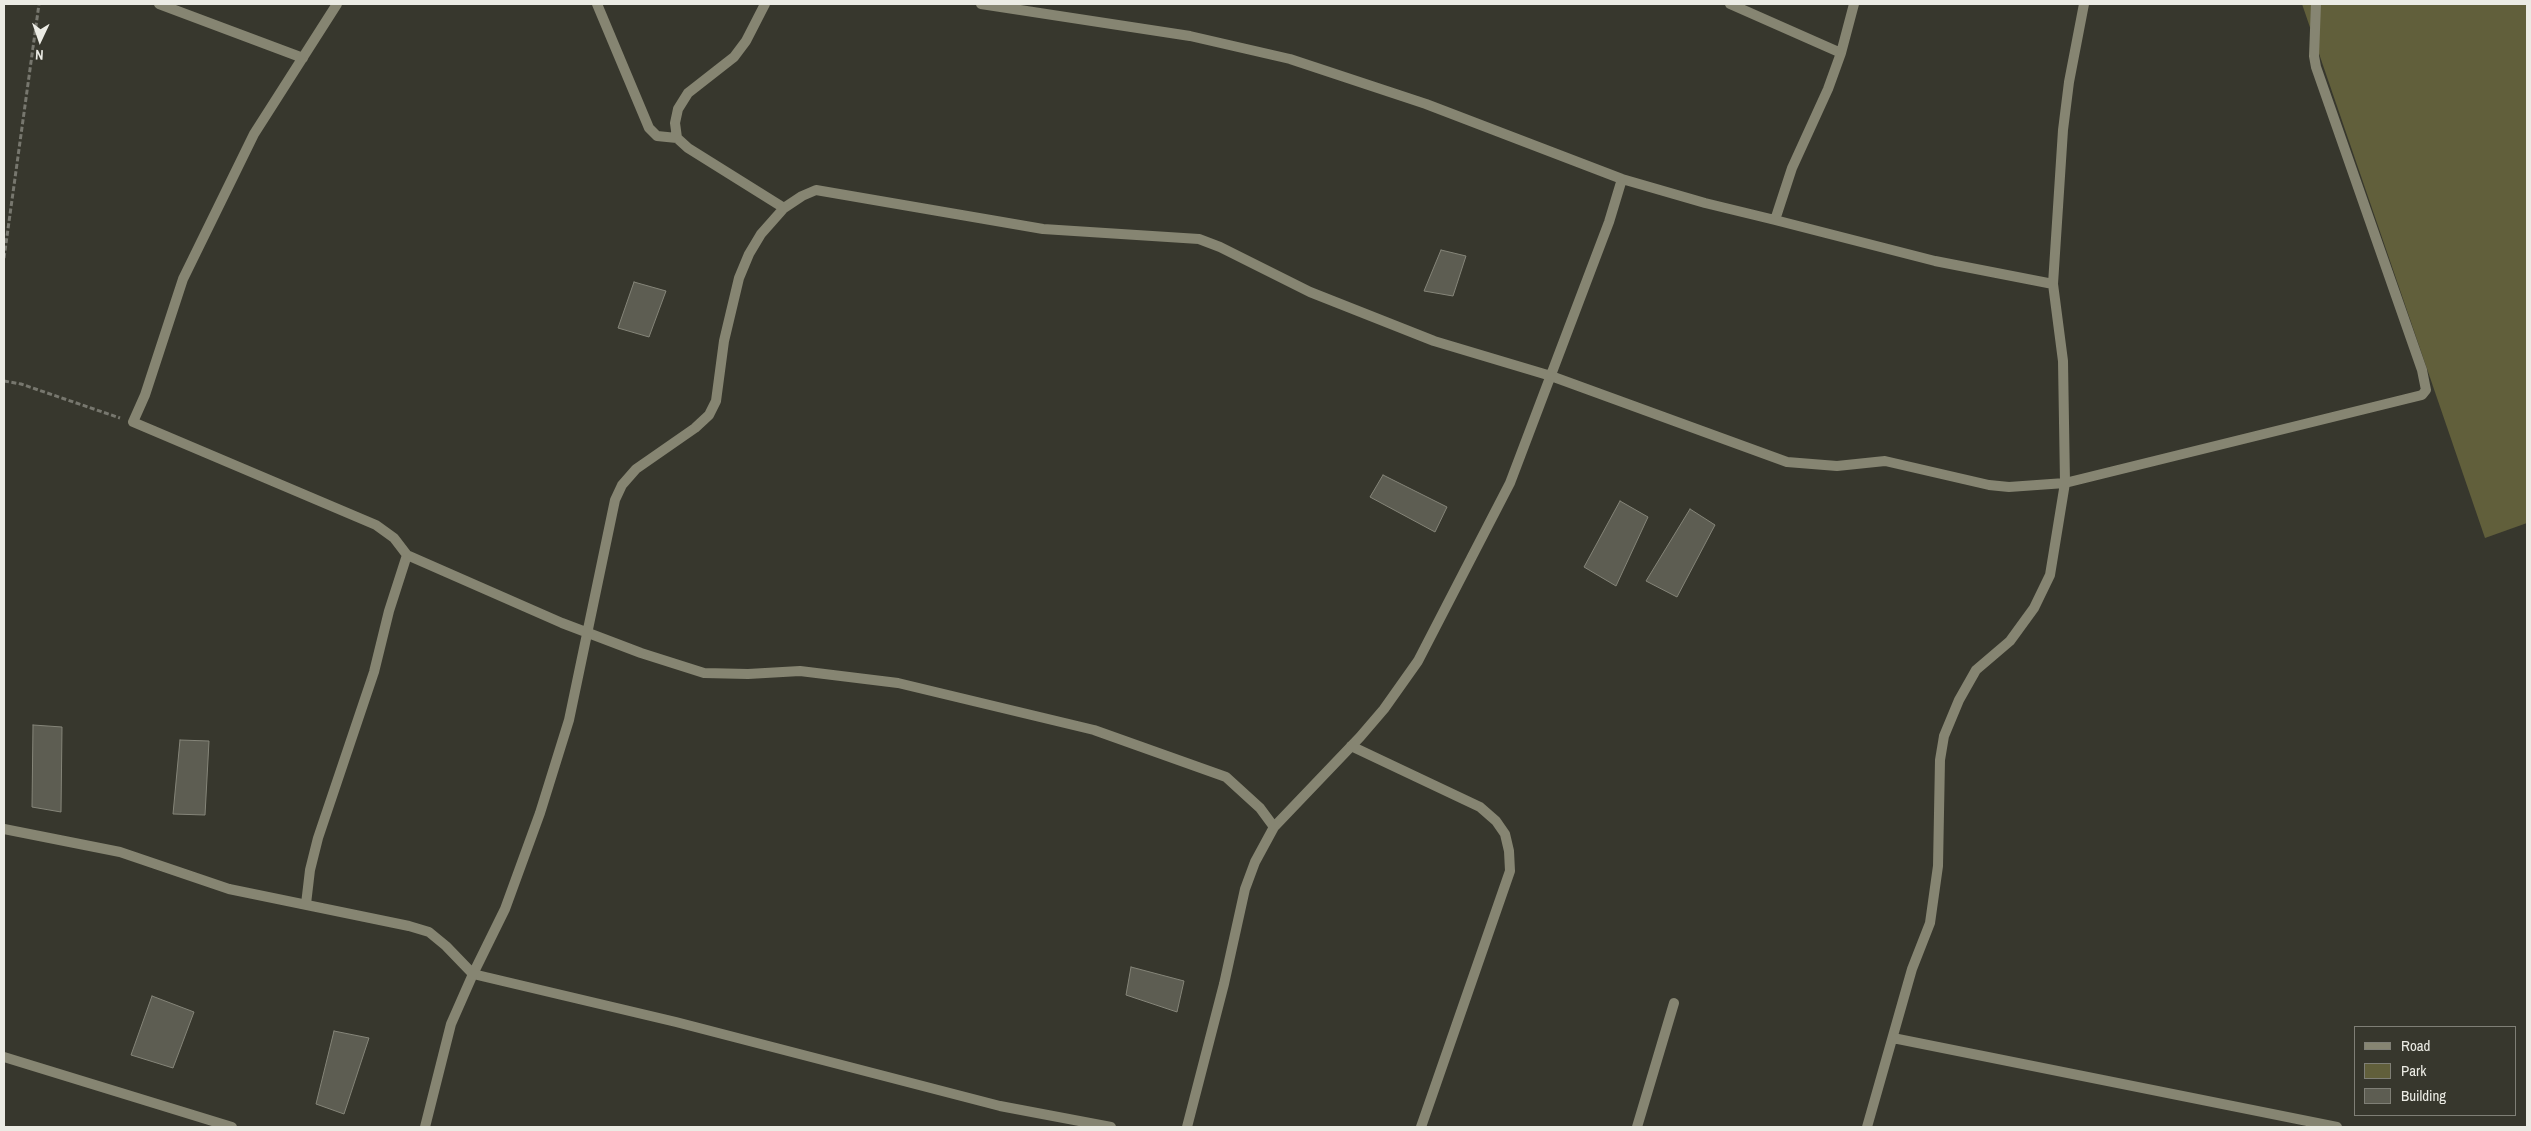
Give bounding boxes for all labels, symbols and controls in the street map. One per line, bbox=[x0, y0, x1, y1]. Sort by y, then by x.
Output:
north arrow bbox=[15, 15, 65, 65]
text: N bbox=[35, 46, 44, 64]
legend bbox=[2354, 1026, 2516, 1116]
text: Road bbox=[2401, 1035, 2430, 1056]
text: Park bbox=[2401, 1060, 2426, 1081]
text: Building bbox=[2401, 1085, 2446, 1106]

